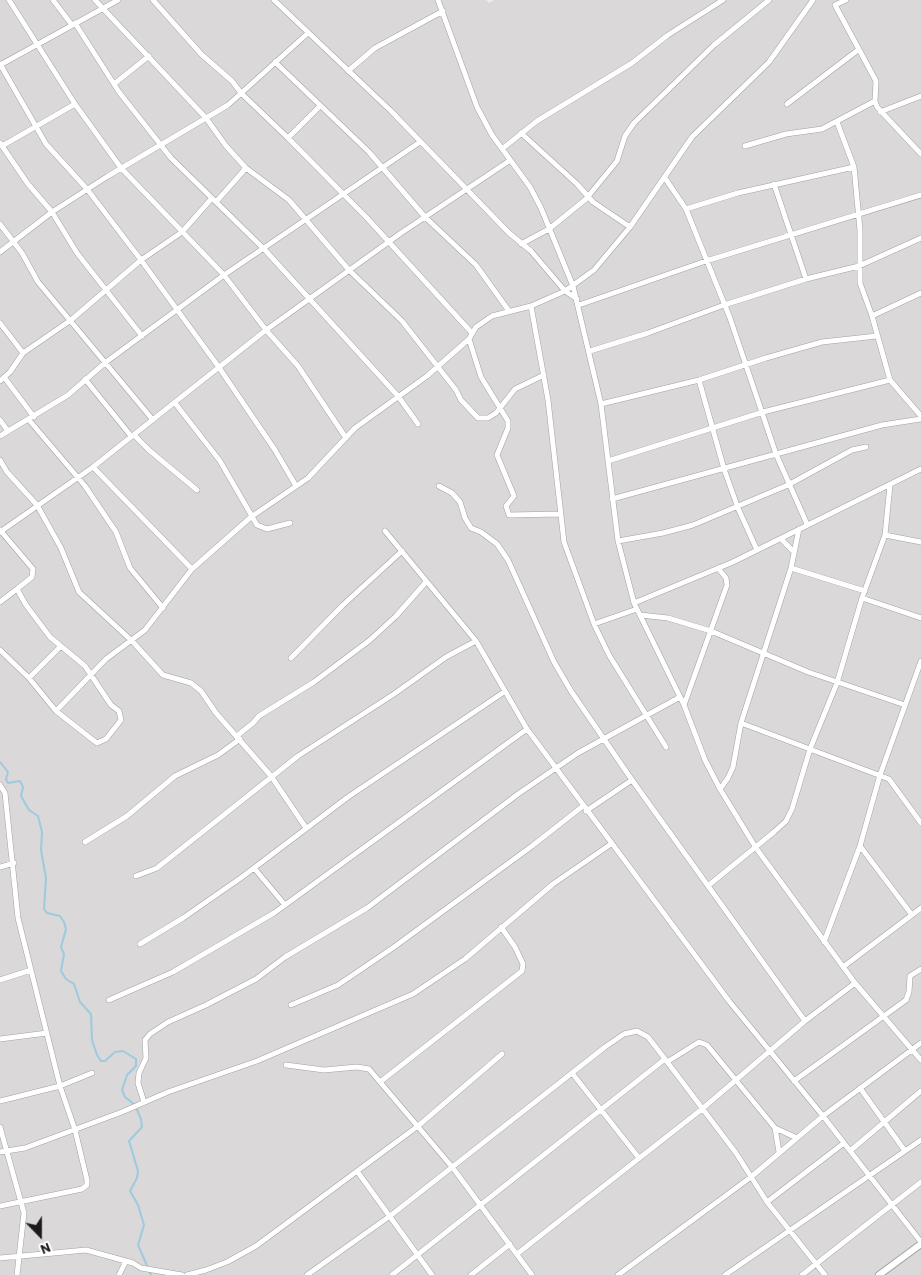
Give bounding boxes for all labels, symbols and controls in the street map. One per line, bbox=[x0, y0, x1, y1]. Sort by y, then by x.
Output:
north arrow bbox=[15, 1210, 65, 1260]
text: N bbox=[38, 1240, 53, 1259]

